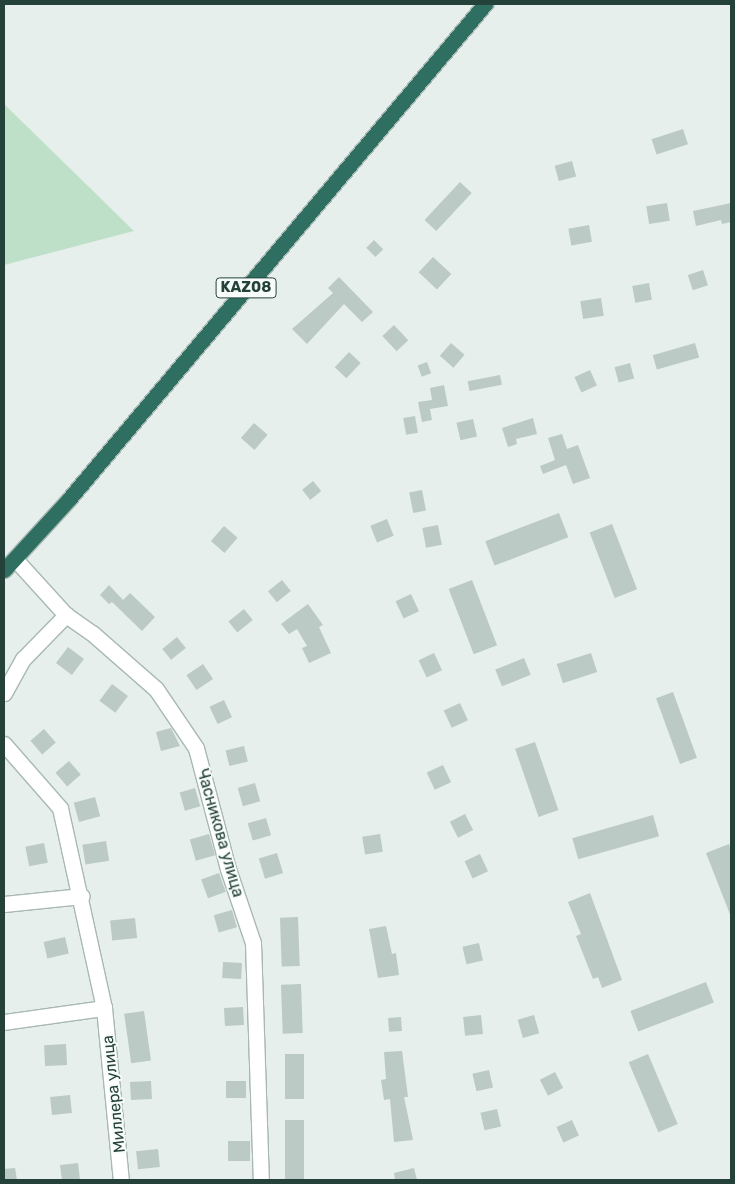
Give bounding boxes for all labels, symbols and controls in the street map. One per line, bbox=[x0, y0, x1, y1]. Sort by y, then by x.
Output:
road number: KAZ08 bbox=[215, 276, 277, 300]
street label: Часникова улица bbox=[192, 767, 248, 899]
street label: Миллера улица bbox=[98, 1034, 130, 1154]

